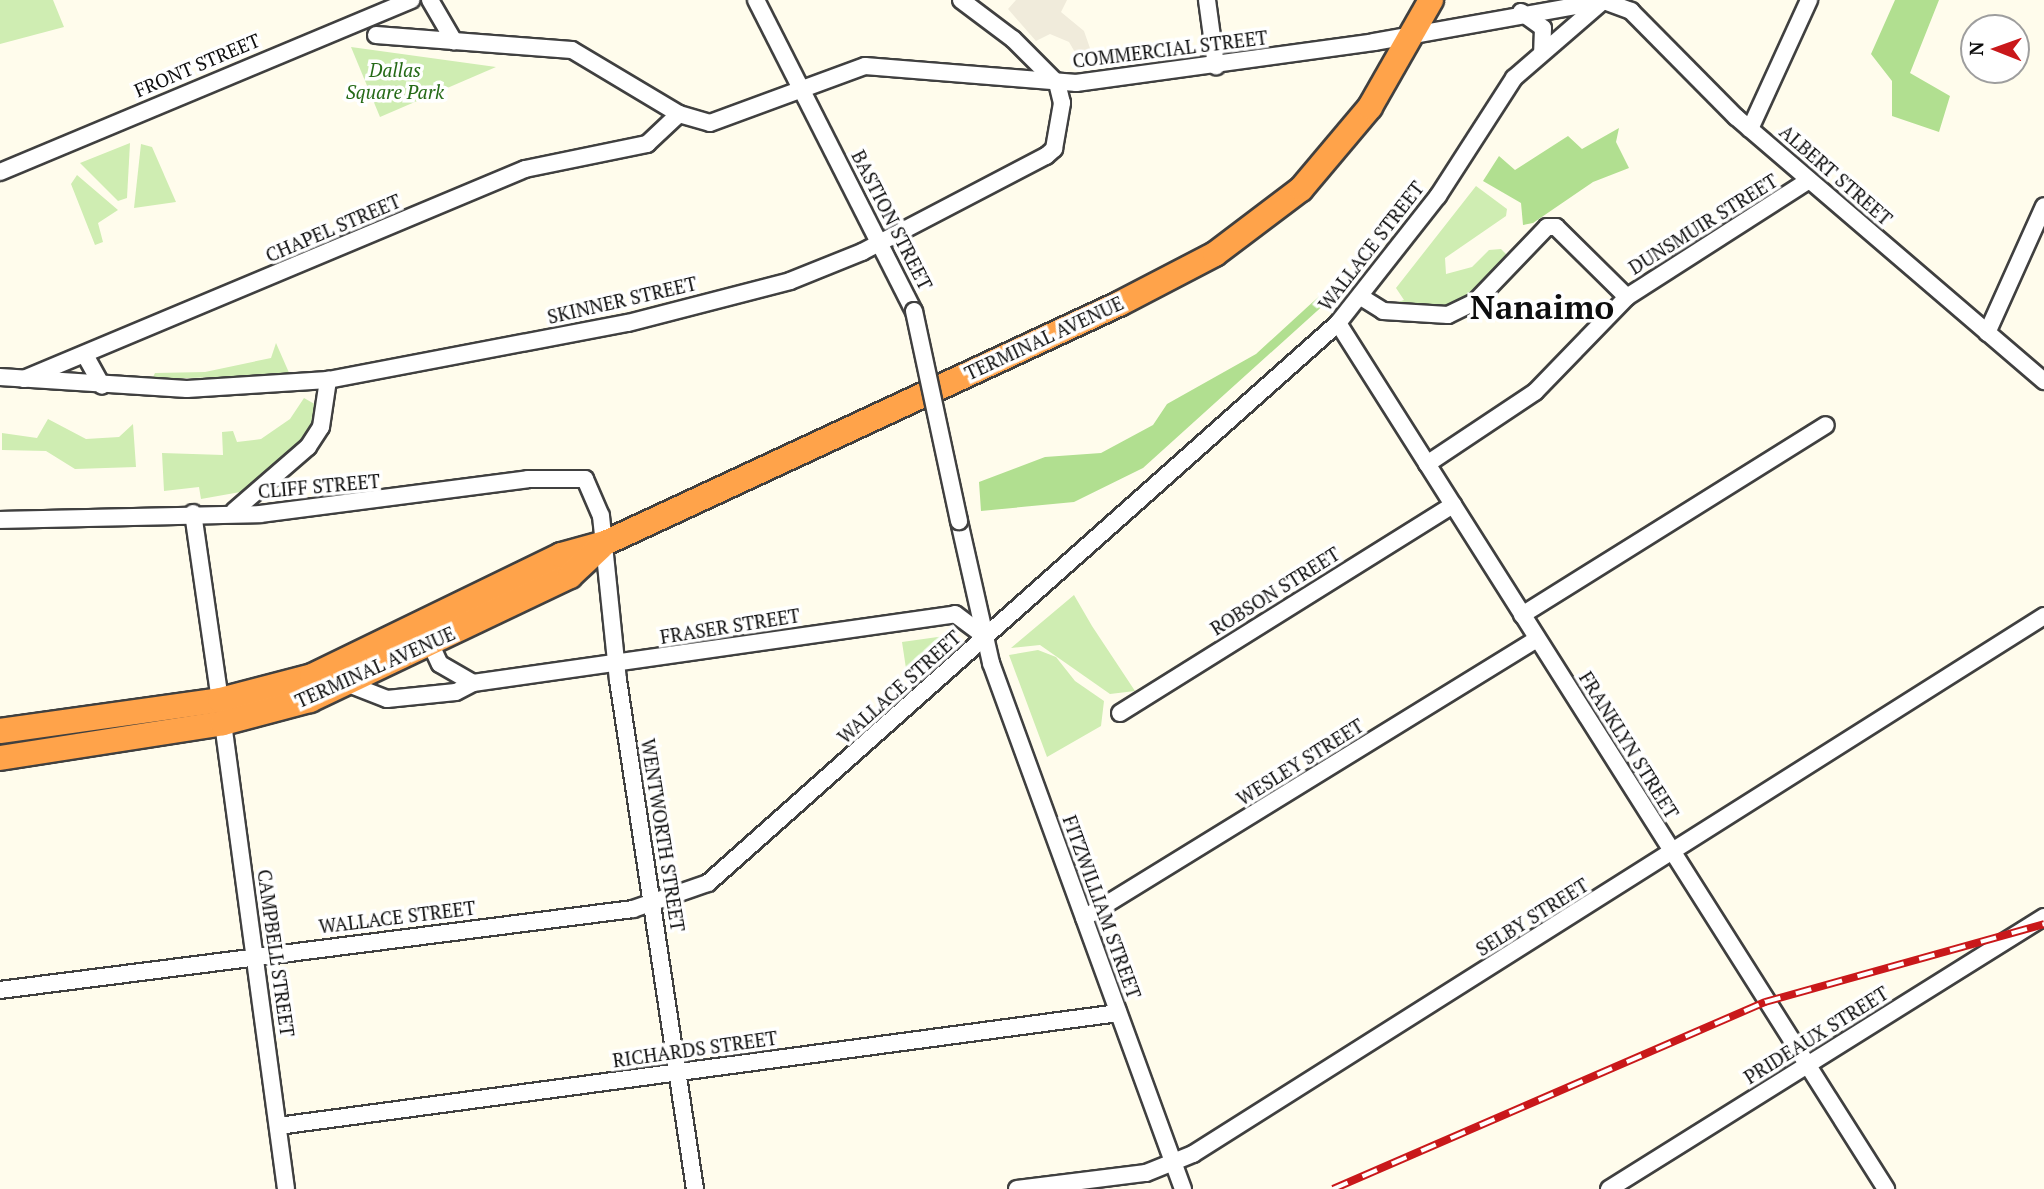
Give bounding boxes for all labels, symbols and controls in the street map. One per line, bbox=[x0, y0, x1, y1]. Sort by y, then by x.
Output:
north arrow bbox=[1960, 14, 2030, 84]
street label: COMMERCIAL STREET bbox=[1071, 26, 1269, 72]
street label: FRONT STREET bbox=[131, 28, 263, 102]
text: N bbox=[1963, 41, 1988, 56]
park label: Dallas Square Park bbox=[346, 59, 444, 103]
street label: ALBERT STREET bbox=[1775, 120, 1897, 230]
street label: BASTION STREET bbox=[847, 146, 937, 294]
street label: DUNSMUIR STREET bbox=[1624, 169, 1782, 279]
street label: WALLACE STREET bbox=[1313, 177, 1429, 315]
street label: CHAPEL STREET bbox=[262, 189, 404, 267]
street label: SKINNER STREET bbox=[545, 272, 699, 328]
district label: Nanaimo bbox=[1470, 287, 1614, 327]
street label: TERMINAL AVENUE bbox=[961, 291, 1127, 385]
street label: CLIFF STREET bbox=[257, 469, 381, 503]
street label: ROBSON STREET bbox=[1206, 542, 1344, 640]
street label: FRASER STREET bbox=[658, 604, 802, 648]
street label: TERMINAL AVENUE bbox=[291, 621, 459, 713]
street label: WALLACE STREET bbox=[833, 626, 965, 748]
street label: FRANKLYN STREET bbox=[1575, 667, 1683, 823]
street label: WESLEY STREET bbox=[1232, 714, 1368, 810]
street label: WENTWORTH STREET bbox=[636, 737, 690, 933]
street label: FITZWILLIAM STREET bbox=[1058, 812, 1146, 1002]
street label: CAMPBELL STREET bbox=[253, 868, 299, 1038]
street label: SELBY STREET bbox=[1472, 873, 1592, 961]
street label: WALLACE STREET bbox=[317, 896, 477, 938]
street label: PRIDEAUX STREET bbox=[1740, 981, 1892, 1089]
street label: RICHARDS STREET bbox=[611, 1026, 779, 1072]

